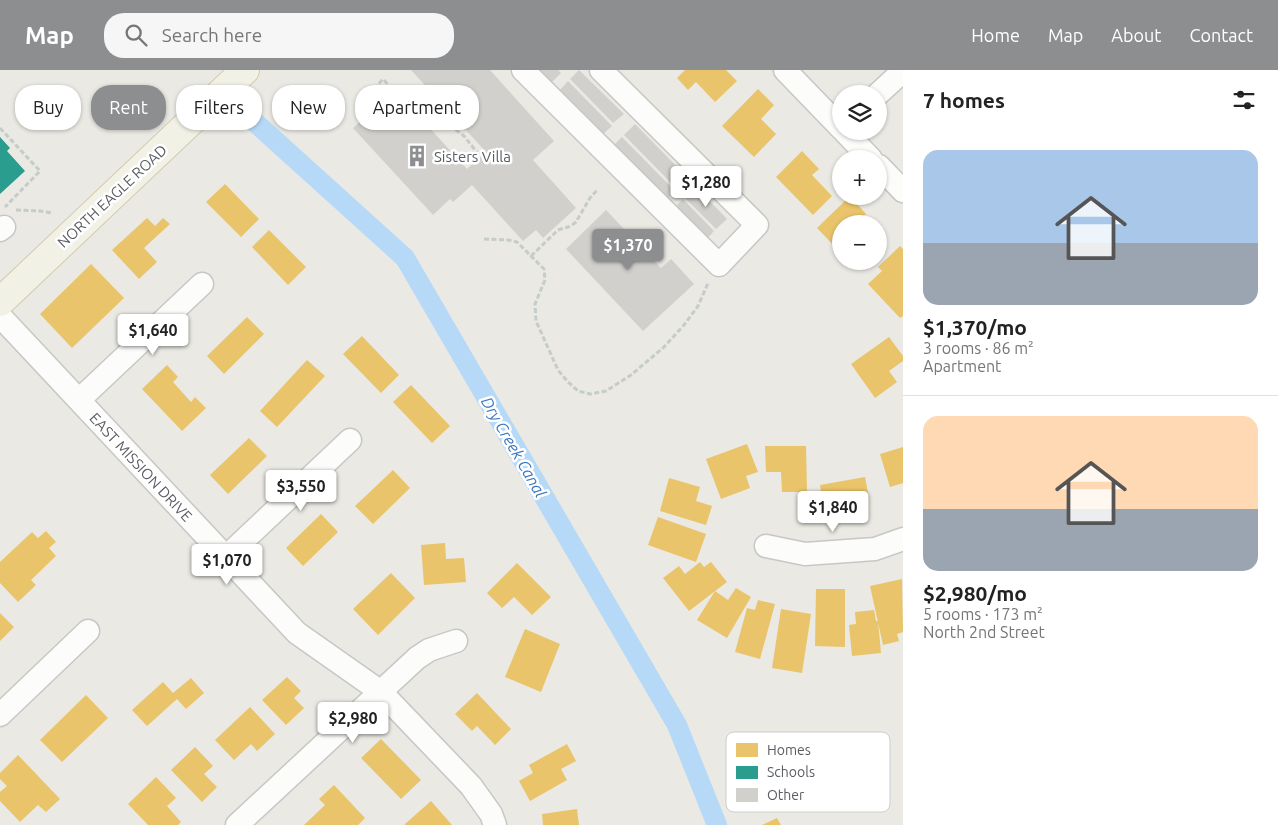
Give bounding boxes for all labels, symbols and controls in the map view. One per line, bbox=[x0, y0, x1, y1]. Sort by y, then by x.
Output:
search box bbox=[104, 13, 454, 58]
icon: search bbox=[122, 21, 150, 49]
text: Map bbox=[25, 22, 74, 49]
text: Search here bbox=[162, 24, 262, 46]
text: Home bbox=[971, 25, 1020, 45]
text: Map bbox=[1048, 25, 1083, 45]
text: About bbox=[1111, 25, 1161, 45]
text: Contact bbox=[1189, 25, 1253, 45]
chip: Buy bbox=[15, 85, 81, 130]
chip: Rent bbox=[91, 85, 166, 130]
chip: Filters bbox=[176, 85, 262, 130]
chip: New bbox=[272, 85, 345, 130]
chip: Apartment bbox=[355, 85, 479, 130]
map controls bbox=[832, 85, 887, 270]
button: layers bbox=[832, 85, 887, 140]
icon: filters bbox=[1230, 86, 1258, 114]
text: 7 homes bbox=[923, 88, 1005, 112]
street label: NORTH EAGLE ROAD bbox=[54, 141, 170, 251]
building icon: Sisters Villa bbox=[404, 143, 430, 169]
place label: Sisters Villa bbox=[434, 148, 511, 165]
button: + bbox=[832, 150, 887, 205]
pin: $1,280 bbox=[665, 166, 747, 208]
text: $1,280 bbox=[681, 173, 731, 191]
icon: home bbox=[1046, 183, 1136, 273]
button: − bbox=[832, 215, 887, 270]
pin: $1,370 bbox=[587, 228, 669, 271]
text: $1,370 bbox=[603, 236, 653, 254]
pin: $1,640 bbox=[112, 314, 194, 356]
text: $1,370/mo bbox=[923, 315, 1027, 339]
text: $1,640 bbox=[128, 321, 178, 339]
text: 3 rooms · 86 m² bbox=[923, 339, 1034, 357]
text: Apartment bbox=[923, 357, 1001, 375]
water label: Dry Creek Canal bbox=[478, 394, 550, 501]
street label: EAST MISSION DRIVE bbox=[86, 409, 196, 525]
icon: home bbox=[1046, 448, 1136, 538]
pin: $3,550 bbox=[260, 470, 342, 512]
text: $3,550 bbox=[276, 477, 326, 495]
pin: $1,840 bbox=[792, 490, 874, 533]
text: $1,840 bbox=[808, 498, 858, 516]
pin: $1,070 bbox=[186, 544, 268, 586]
text: $1,070 bbox=[202, 551, 252, 569]
text: $2,980/mo bbox=[923, 581, 1027, 605]
text: 5 rooms · 173 m² bbox=[923, 605, 1043, 623]
text: North 2nd Street bbox=[923, 623, 1045, 641]
pin: $2,980 bbox=[312, 702, 394, 744]
text: $2,980 bbox=[328, 709, 378, 727]
legend bbox=[726, 732, 890, 812]
text: Homes bbox=[767, 742, 811, 758]
text: Schools bbox=[767, 764, 815, 780]
text: Other bbox=[767, 787, 805, 803]

